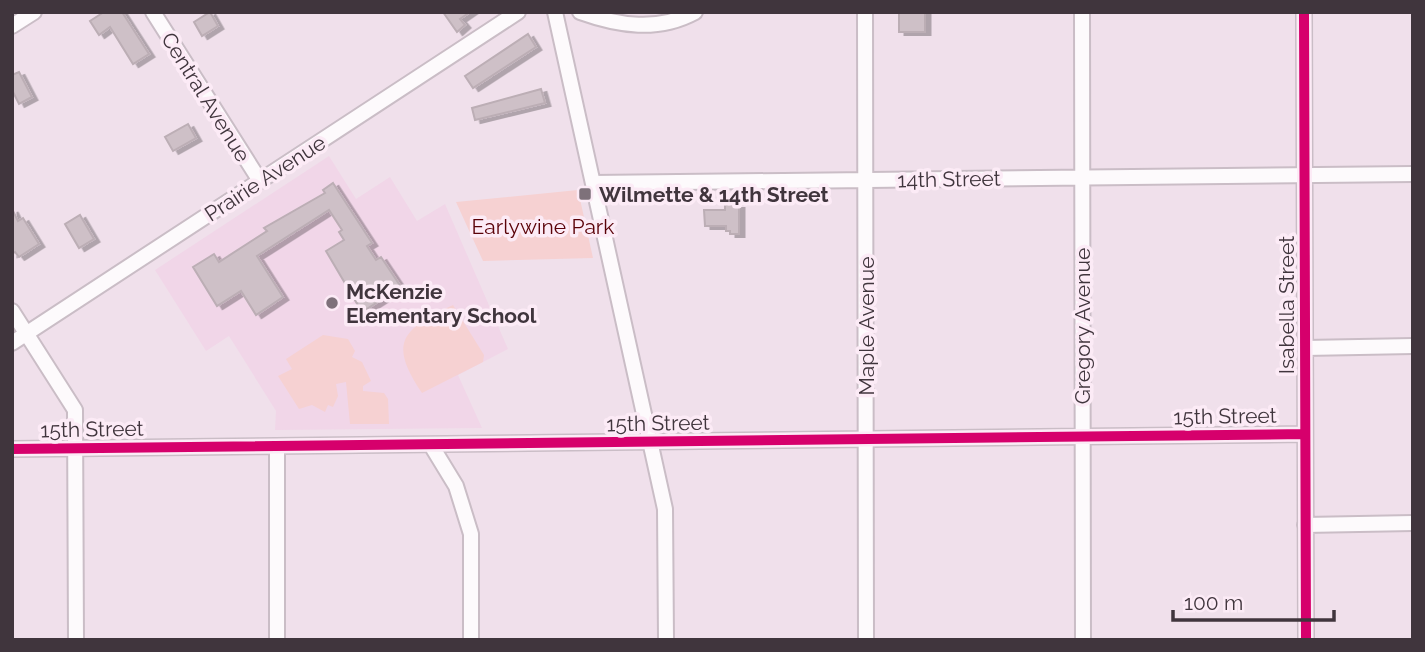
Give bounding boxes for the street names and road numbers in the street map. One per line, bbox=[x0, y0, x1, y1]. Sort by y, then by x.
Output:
street label: Central Avenue bbox=[156, 28, 256, 166]
street label: Prairie Avenue bbox=[200, 130, 330, 226]
street label: 14th Street bbox=[897, 166, 1001, 192]
street label: Isabella Street bbox=[1274, 236, 1299, 374]
street label: Gregory Avenue bbox=[1070, 248, 1095, 404]
street label: Maple Avenue bbox=[854, 256, 879, 396]
street label: 15th Street bbox=[1173, 403, 1277, 429]
street label: 15th Street bbox=[606, 410, 710, 436]
street label: 15th Street bbox=[40, 416, 144, 442]

